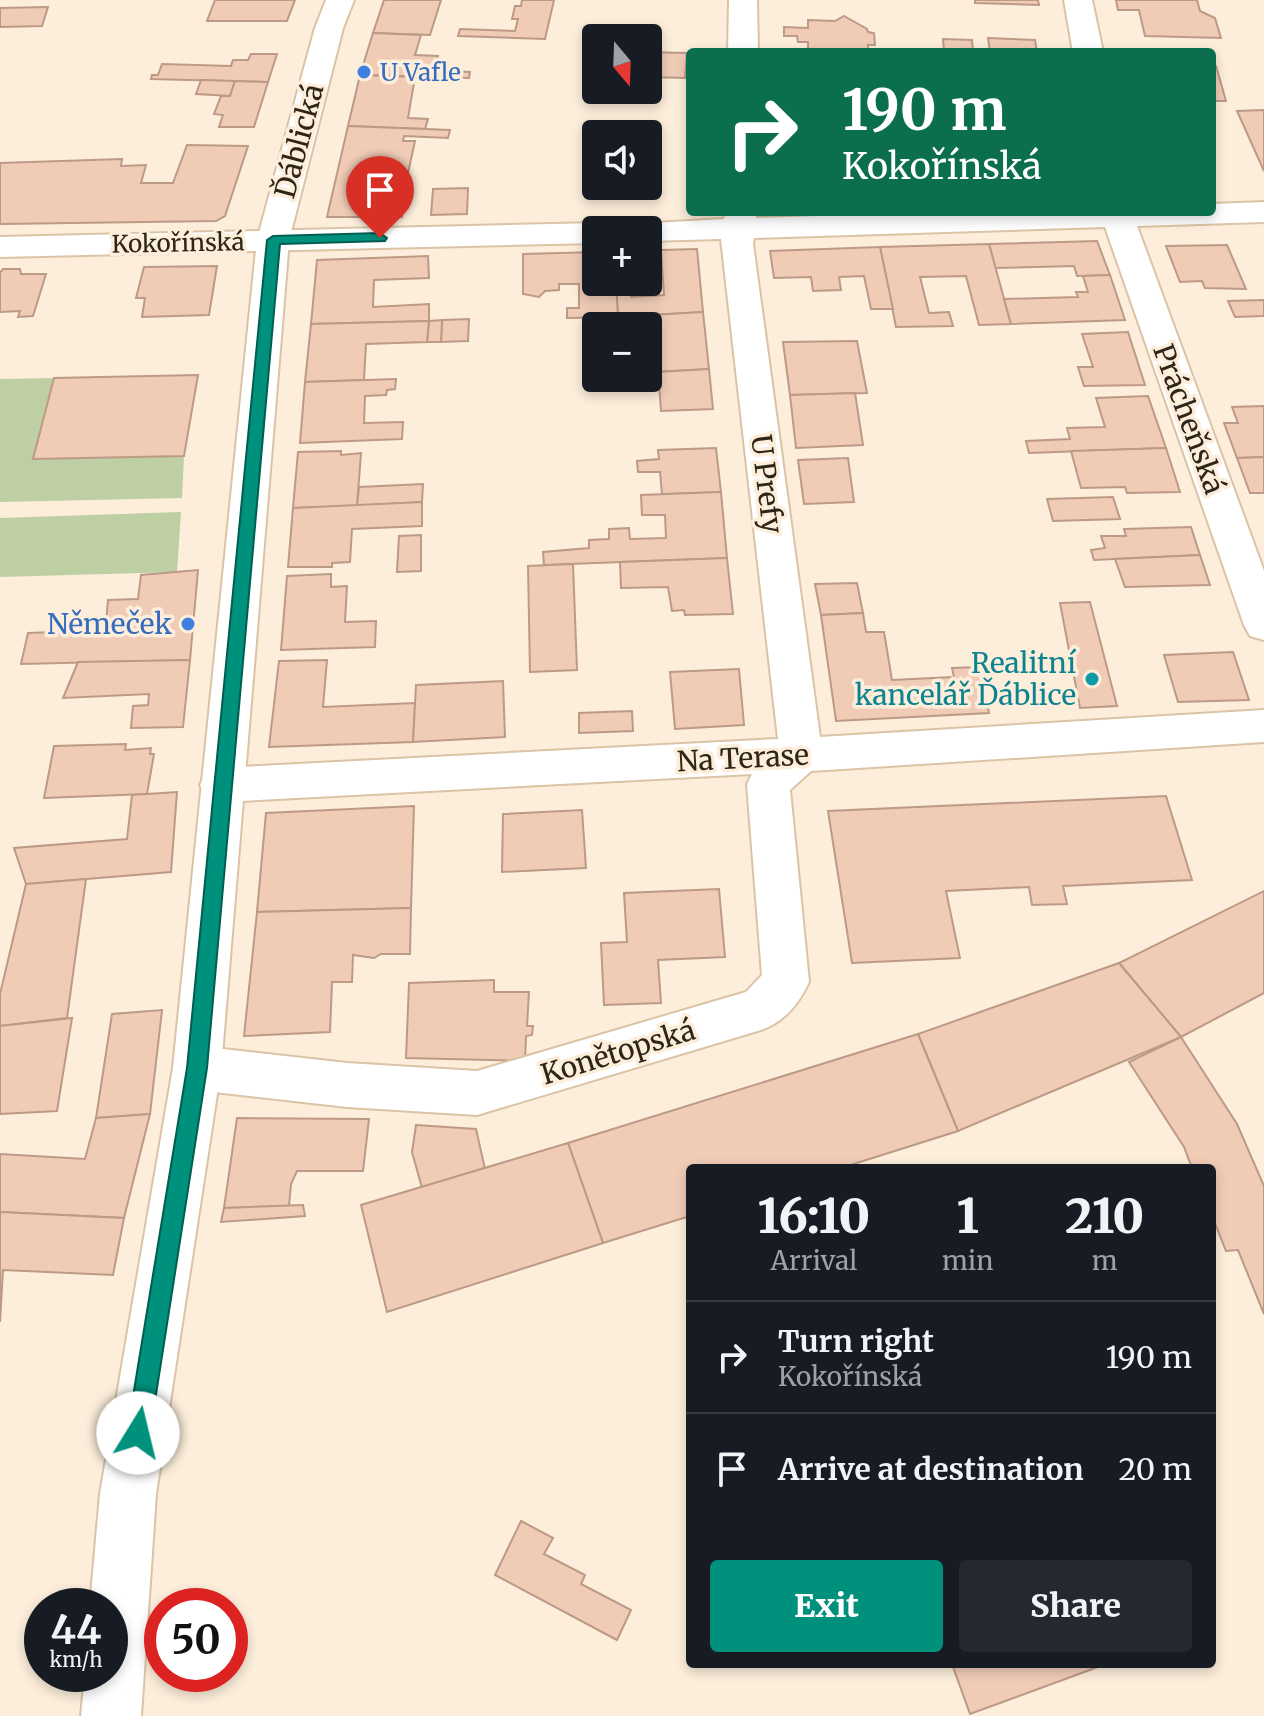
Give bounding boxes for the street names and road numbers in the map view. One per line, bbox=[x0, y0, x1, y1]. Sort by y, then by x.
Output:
street label: Ďáblická bbox=[267, 80, 331, 202]
street label: Kokořínská bbox=[111, 226, 245, 260]
street label: Prácheňská bbox=[1145, 339, 1233, 499]
street label: U Prefy bbox=[743, 433, 791, 536]
street label: Na Terase bbox=[676, 737, 810, 779]
street label: Konětopská bbox=[537, 1012, 699, 1092]

